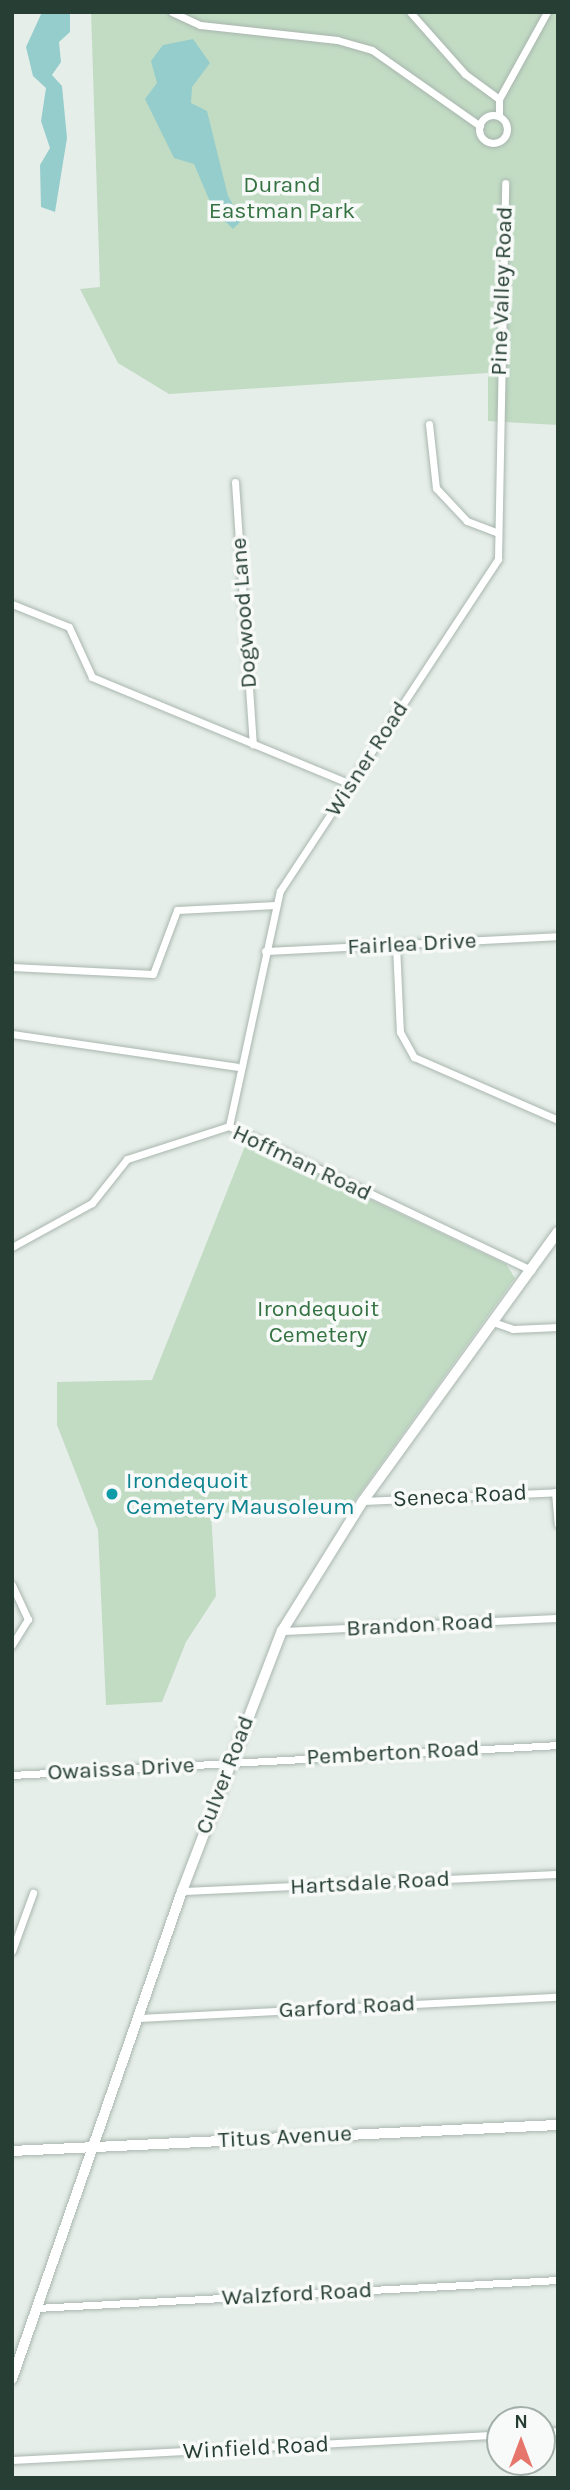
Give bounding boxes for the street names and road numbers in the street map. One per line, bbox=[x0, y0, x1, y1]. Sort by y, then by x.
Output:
street label: Pine Valley Road bbox=[485, 206, 519, 376]
street label: Dogwood Lane bbox=[225, 537, 263, 689]
street label: Wisner Road bbox=[320, 696, 414, 822]
street label: Fairlea Drive bbox=[347, 927, 477, 961]
street label: Hoffman Road bbox=[228, 1119, 376, 1207]
street label: Seneca Road bbox=[392, 1479, 528, 1513]
street label: Brandon Road bbox=[346, 1607, 494, 1643]
street label: Culver Road bbox=[190, 1712, 260, 1838]
street label: Pemberton Road bbox=[306, 1735, 480, 1771]
street label: Owaissa Drive bbox=[47, 1751, 195, 1787]
street label: Hartsdale Road bbox=[289, 1865, 451, 1901]
street label: Garford Road bbox=[278, 1990, 416, 2024]
street label: Titus Avenue bbox=[217, 2120, 353, 2154]
street label: Walzford Road bbox=[221, 2276, 373, 2312]
street label: Winfield Road bbox=[182, 2430, 330, 2466]

